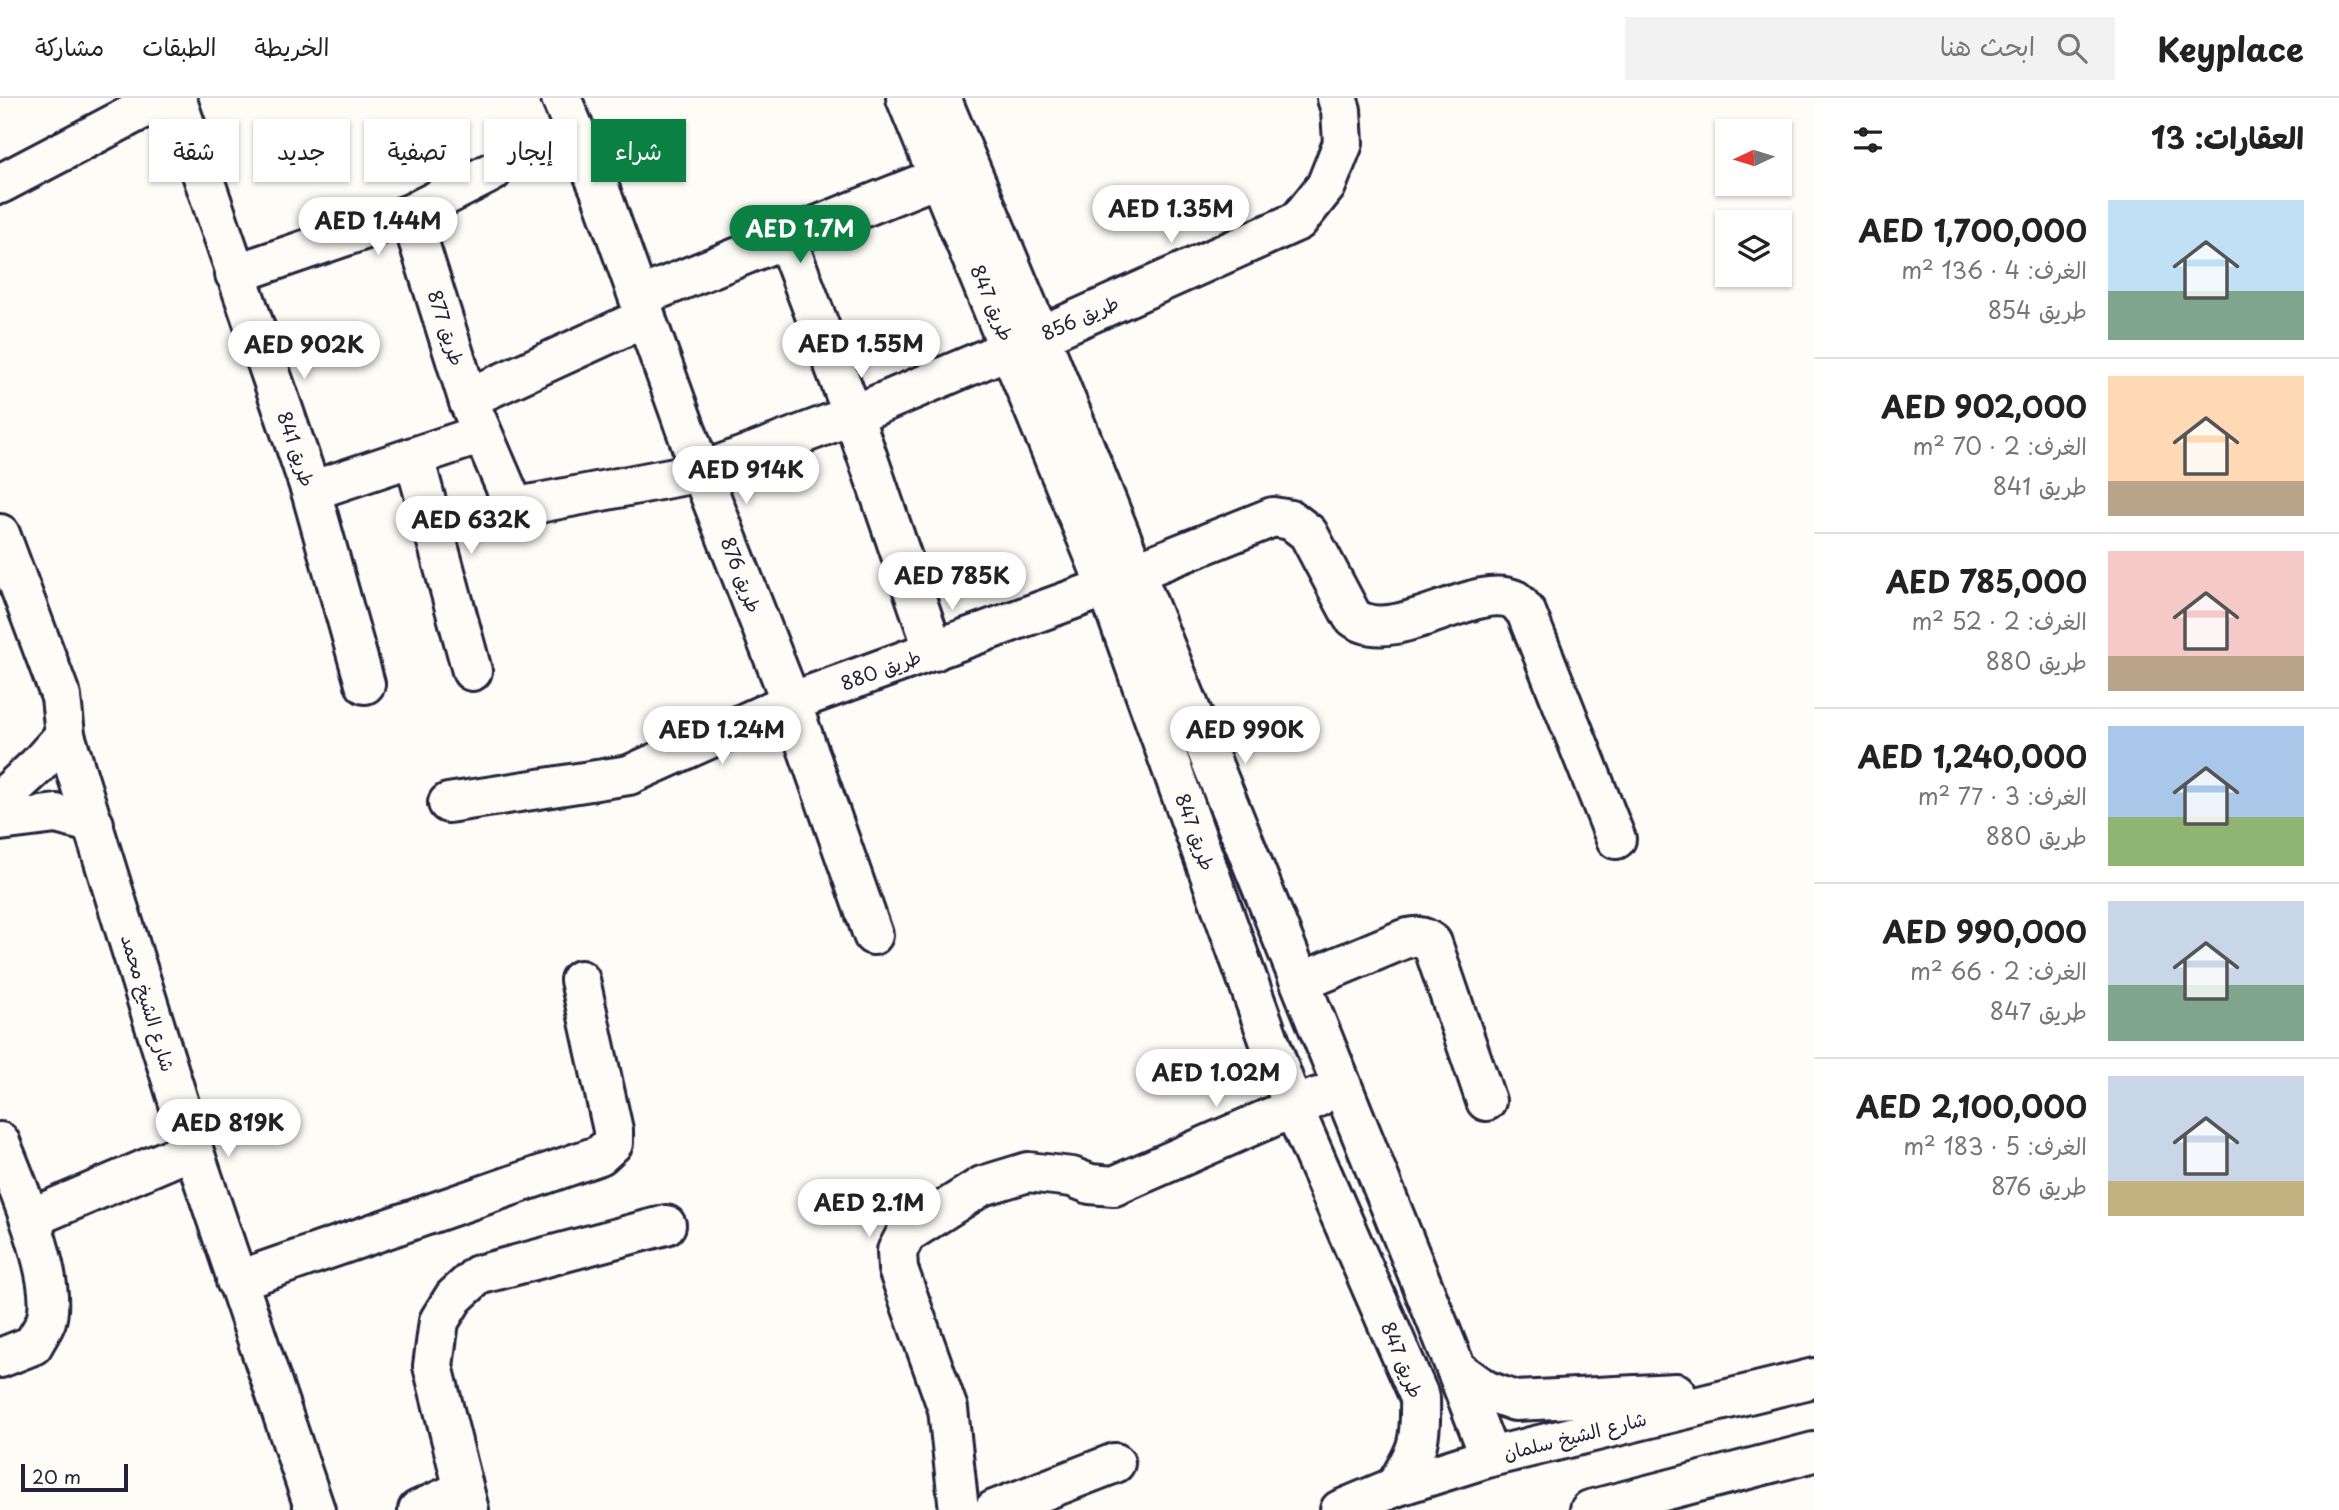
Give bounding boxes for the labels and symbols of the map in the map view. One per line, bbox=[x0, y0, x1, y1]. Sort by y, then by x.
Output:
north arrow bbox=[1715, 119, 1792, 196]
pin: AED 1.35M bbox=[1091, 186, 1251, 245]
pin: AED 1.44M bbox=[298, 198, 458, 257]
pin: AED 1.7M bbox=[728, 206, 872, 265]
street label: طريق 847 bbox=[964, 260, 1021, 345]
street label: طريق 877 bbox=[422, 286, 472, 369]
street label: طريق 856 bbox=[1036, 288, 1123, 347]
pin: AED 1.55M bbox=[781, 320, 941, 380]
pin: AED 902K bbox=[232, 322, 376, 381]
street label: طريق 841 bbox=[271, 407, 323, 490]
pin: AED 914K bbox=[674, 446, 818, 506]
pin: AED 632K bbox=[399, 496, 543, 556]
street label: طريق 876 bbox=[715, 533, 769, 617]
pin: AED 785K bbox=[880, 552, 1024, 612]
street label: طريق 880 bbox=[837, 642, 925, 697]
pin: AED 1.24M bbox=[642, 706, 802, 766]
pin: AED 990K bbox=[1173, 706, 1317, 766]
street label: طريق 847 bbox=[1169, 789, 1223, 874]
street label: شارع الشيخ محمد bbox=[114, 931, 183, 1075]
pin: AED 1.02M bbox=[1136, 1049, 1296, 1109]
pin: AED 819K bbox=[156, 1100, 300, 1159]
pin: AED 2.1M bbox=[797, 1180, 941, 1239]
street label: طريق 847 bbox=[1375, 1317, 1431, 1402]
street label: شارع الشيخ سلمان bbox=[1500, 1404, 1650, 1467]
scale bar bbox=[21, 1461, 128, 1493]

